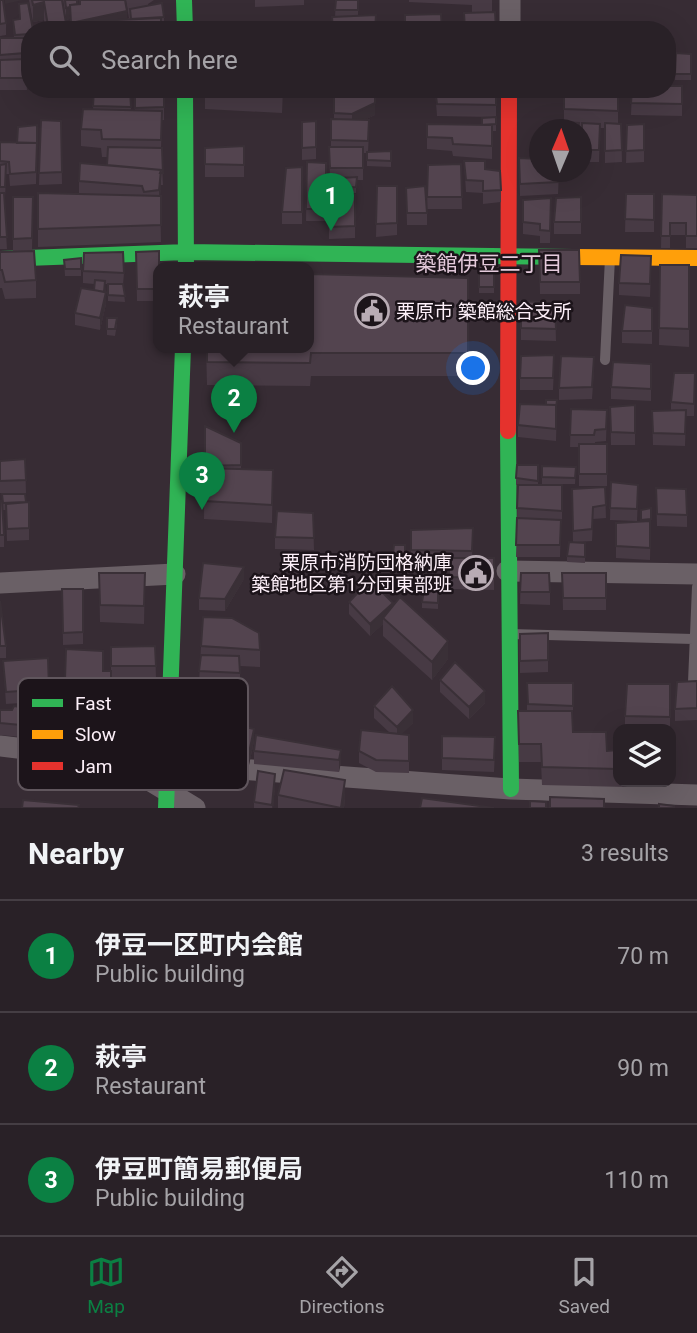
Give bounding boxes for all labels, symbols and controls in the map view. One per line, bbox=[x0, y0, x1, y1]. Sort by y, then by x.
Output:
search box bbox=[21, 21, 676, 98]
icon: search bbox=[45, 41, 83, 79]
text: Search here bbox=[101, 45, 238, 75]
north arrow bbox=[529, 119, 592, 182]
pin: 1 bbox=[308, 173, 354, 231]
district label: 築館伊豆二丁目 bbox=[416, 252, 563, 276]
popup bbox=[153, 262, 314, 353]
text: 萩亭 bbox=[178, 282, 230, 312]
public building icon: 栗原市 築館総合支所 bbox=[353, 292, 391, 330]
place label: 栗原市 築館総合支所 bbox=[396, 300, 572, 323]
text: Restaurant bbox=[178, 313, 289, 340]
your location bbox=[456, 351, 490, 385]
pin: 2 bbox=[211, 375, 257, 433]
pin: 3 bbox=[179, 452, 225, 510]
place label: 栗原市消防団格納庫 築館地区第1分団東部班 bbox=[251, 551, 452, 596]
public building icon: 栗原市消防団格納庫 築館地区第1分団東部班 bbox=[457, 554, 495, 592]
legend bbox=[18, 678, 248, 790]
text: Fast bbox=[75, 692, 112, 715]
text: Slow bbox=[75, 723, 116, 746]
map controls bbox=[613, 724, 676, 787]
button: layers bbox=[613, 724, 676, 787]
text: Jam bbox=[75, 755, 112, 778]
text: Nearby bbox=[28, 836, 124, 871]
text: 3 results bbox=[581, 840, 669, 867]
text: 伊豆一区町内会館 bbox=[95, 930, 303, 960]
text: 1 bbox=[44, 943, 58, 970]
text: 70 m bbox=[617, 943, 669, 970]
text: Public building bbox=[95, 961, 245, 988]
text: 萩亭 bbox=[95, 1042, 147, 1072]
text: 2 bbox=[44, 1055, 58, 1082]
text: 90 m bbox=[617, 1055, 669, 1082]
text: Restaurant bbox=[95, 1073, 206, 1100]
text: 伊豆町簡易郵便局 bbox=[95, 1154, 303, 1184]
text: 3 bbox=[44, 1167, 58, 1194]
text: 110 m bbox=[604, 1167, 669, 1194]
text: Public building bbox=[95, 1185, 245, 1212]
tab: Map bbox=[87, 1253, 125, 1318]
tab: Directions bbox=[299, 1253, 384, 1318]
tab: Saved bbox=[559, 1253, 610, 1318]

